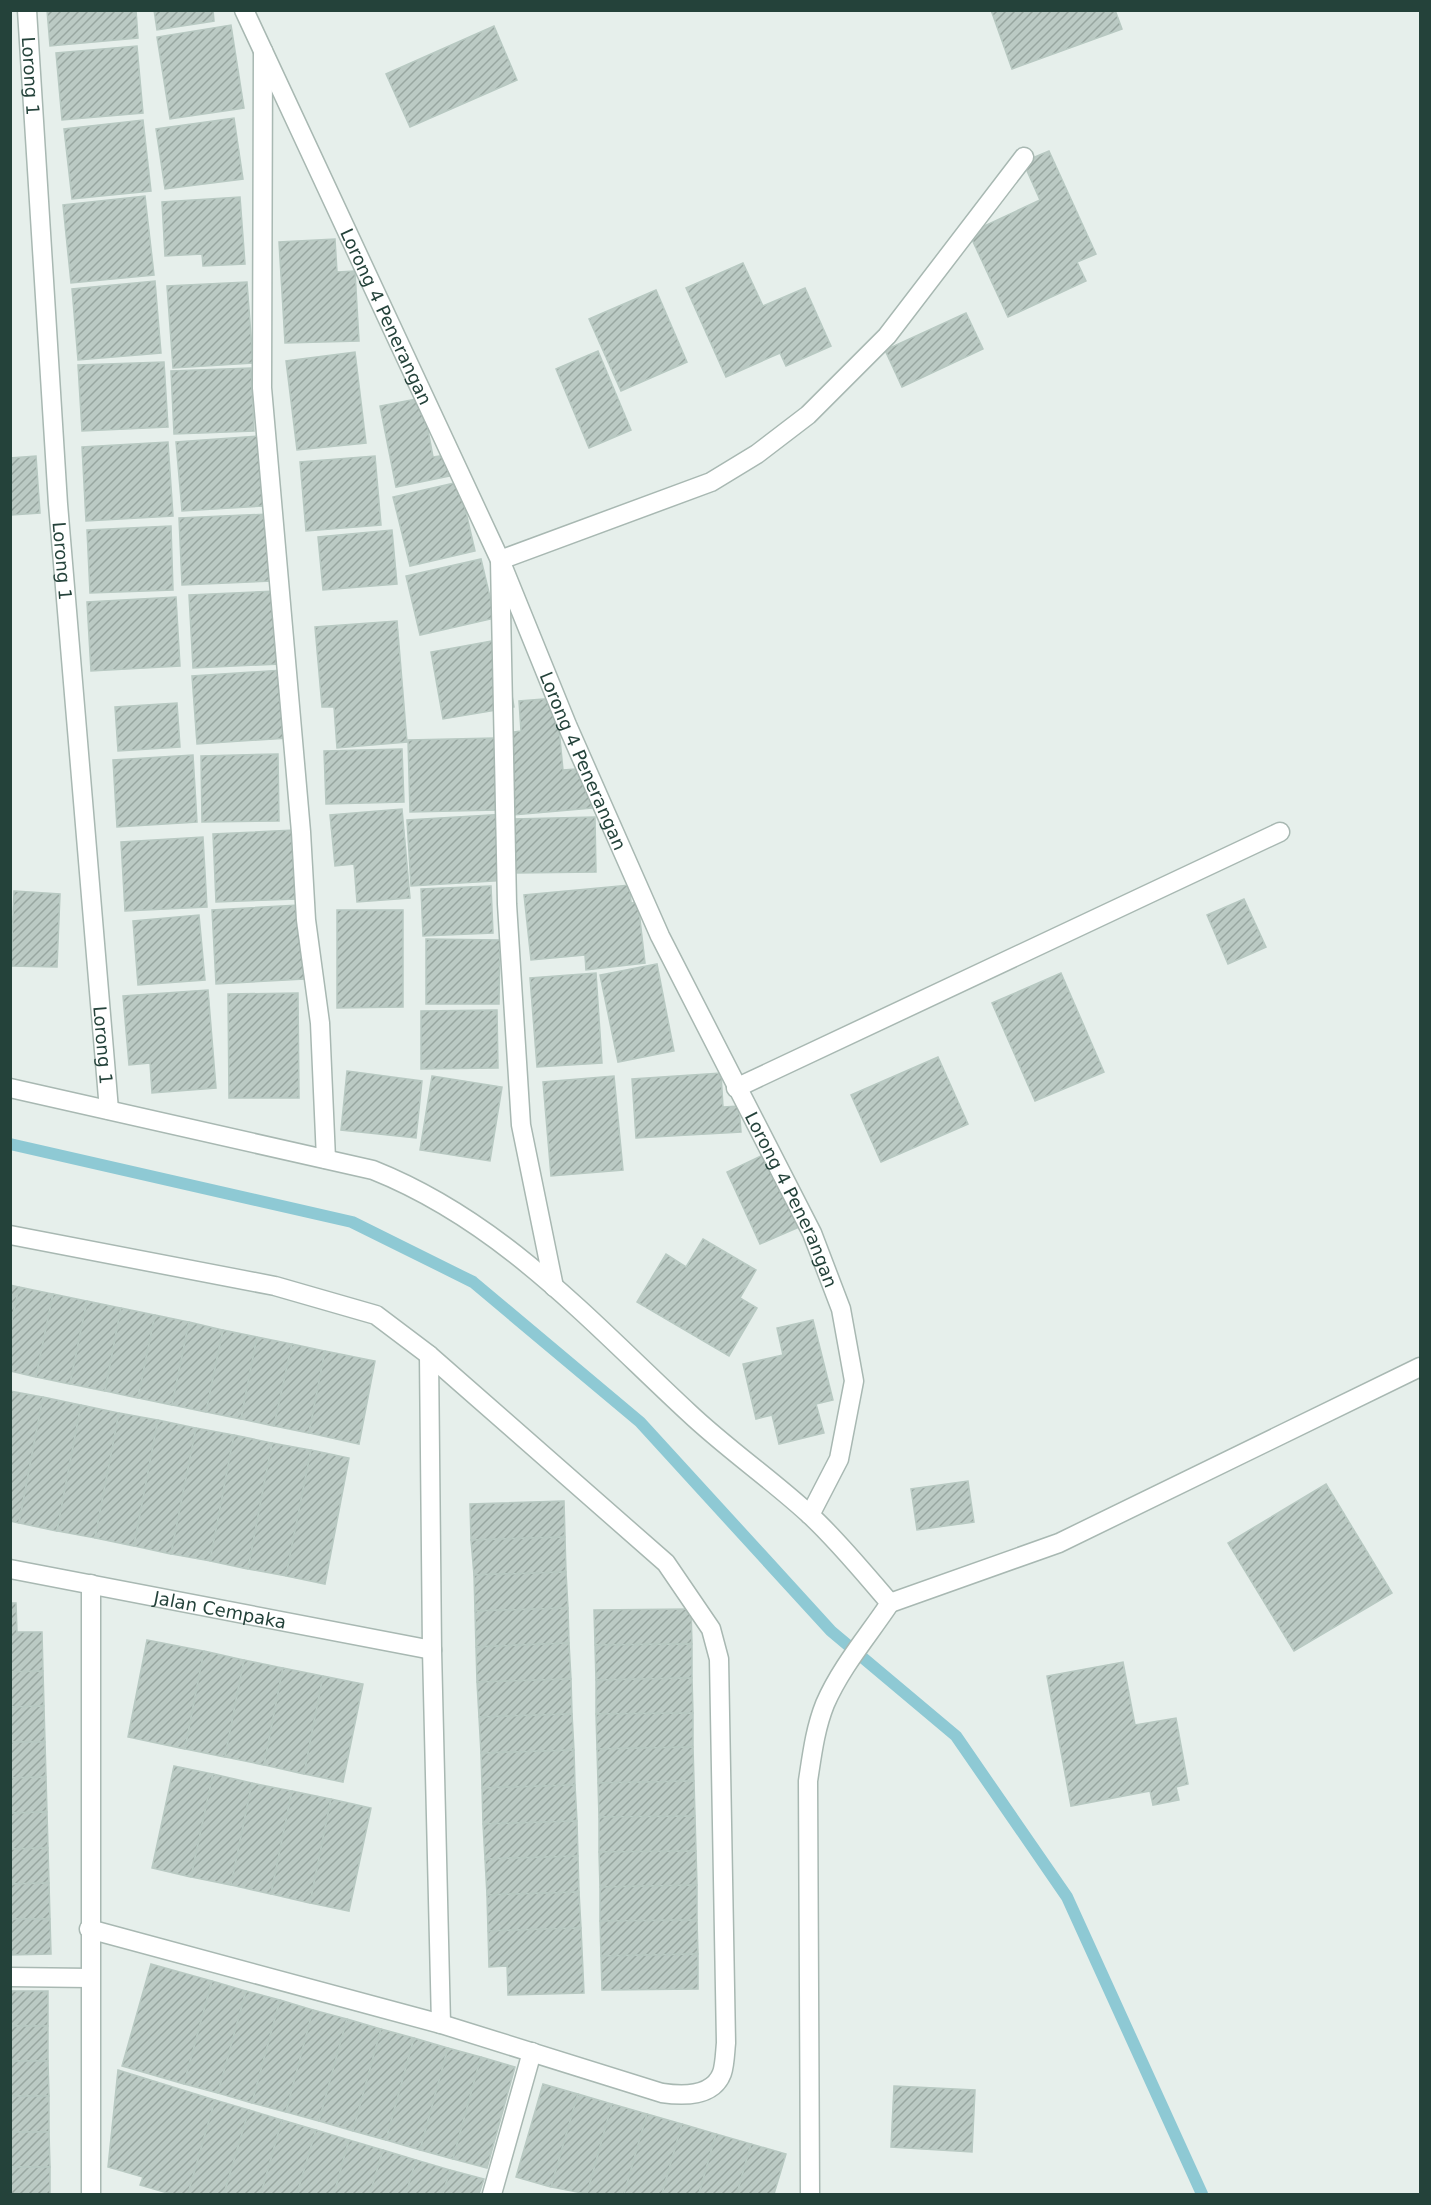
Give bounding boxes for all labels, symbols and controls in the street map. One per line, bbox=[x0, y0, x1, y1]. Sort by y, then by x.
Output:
street label: Lorong 1 bbox=[18, 36, 44, 116]
street label: Lorong 4 Penerangan bbox=[337, 225, 437, 408]
street label: Lorong 1 bbox=[49, 521, 77, 601]
street label: Lorong 4 Penerangan bbox=[536, 668, 631, 853]
street label: Lorong 1 bbox=[90, 1005, 117, 1085]
street label: Lorong 4 Penerangan bbox=[741, 1108, 842, 1290]
street label: Jalan Cempaka bbox=[151, 1586, 288, 1632]

